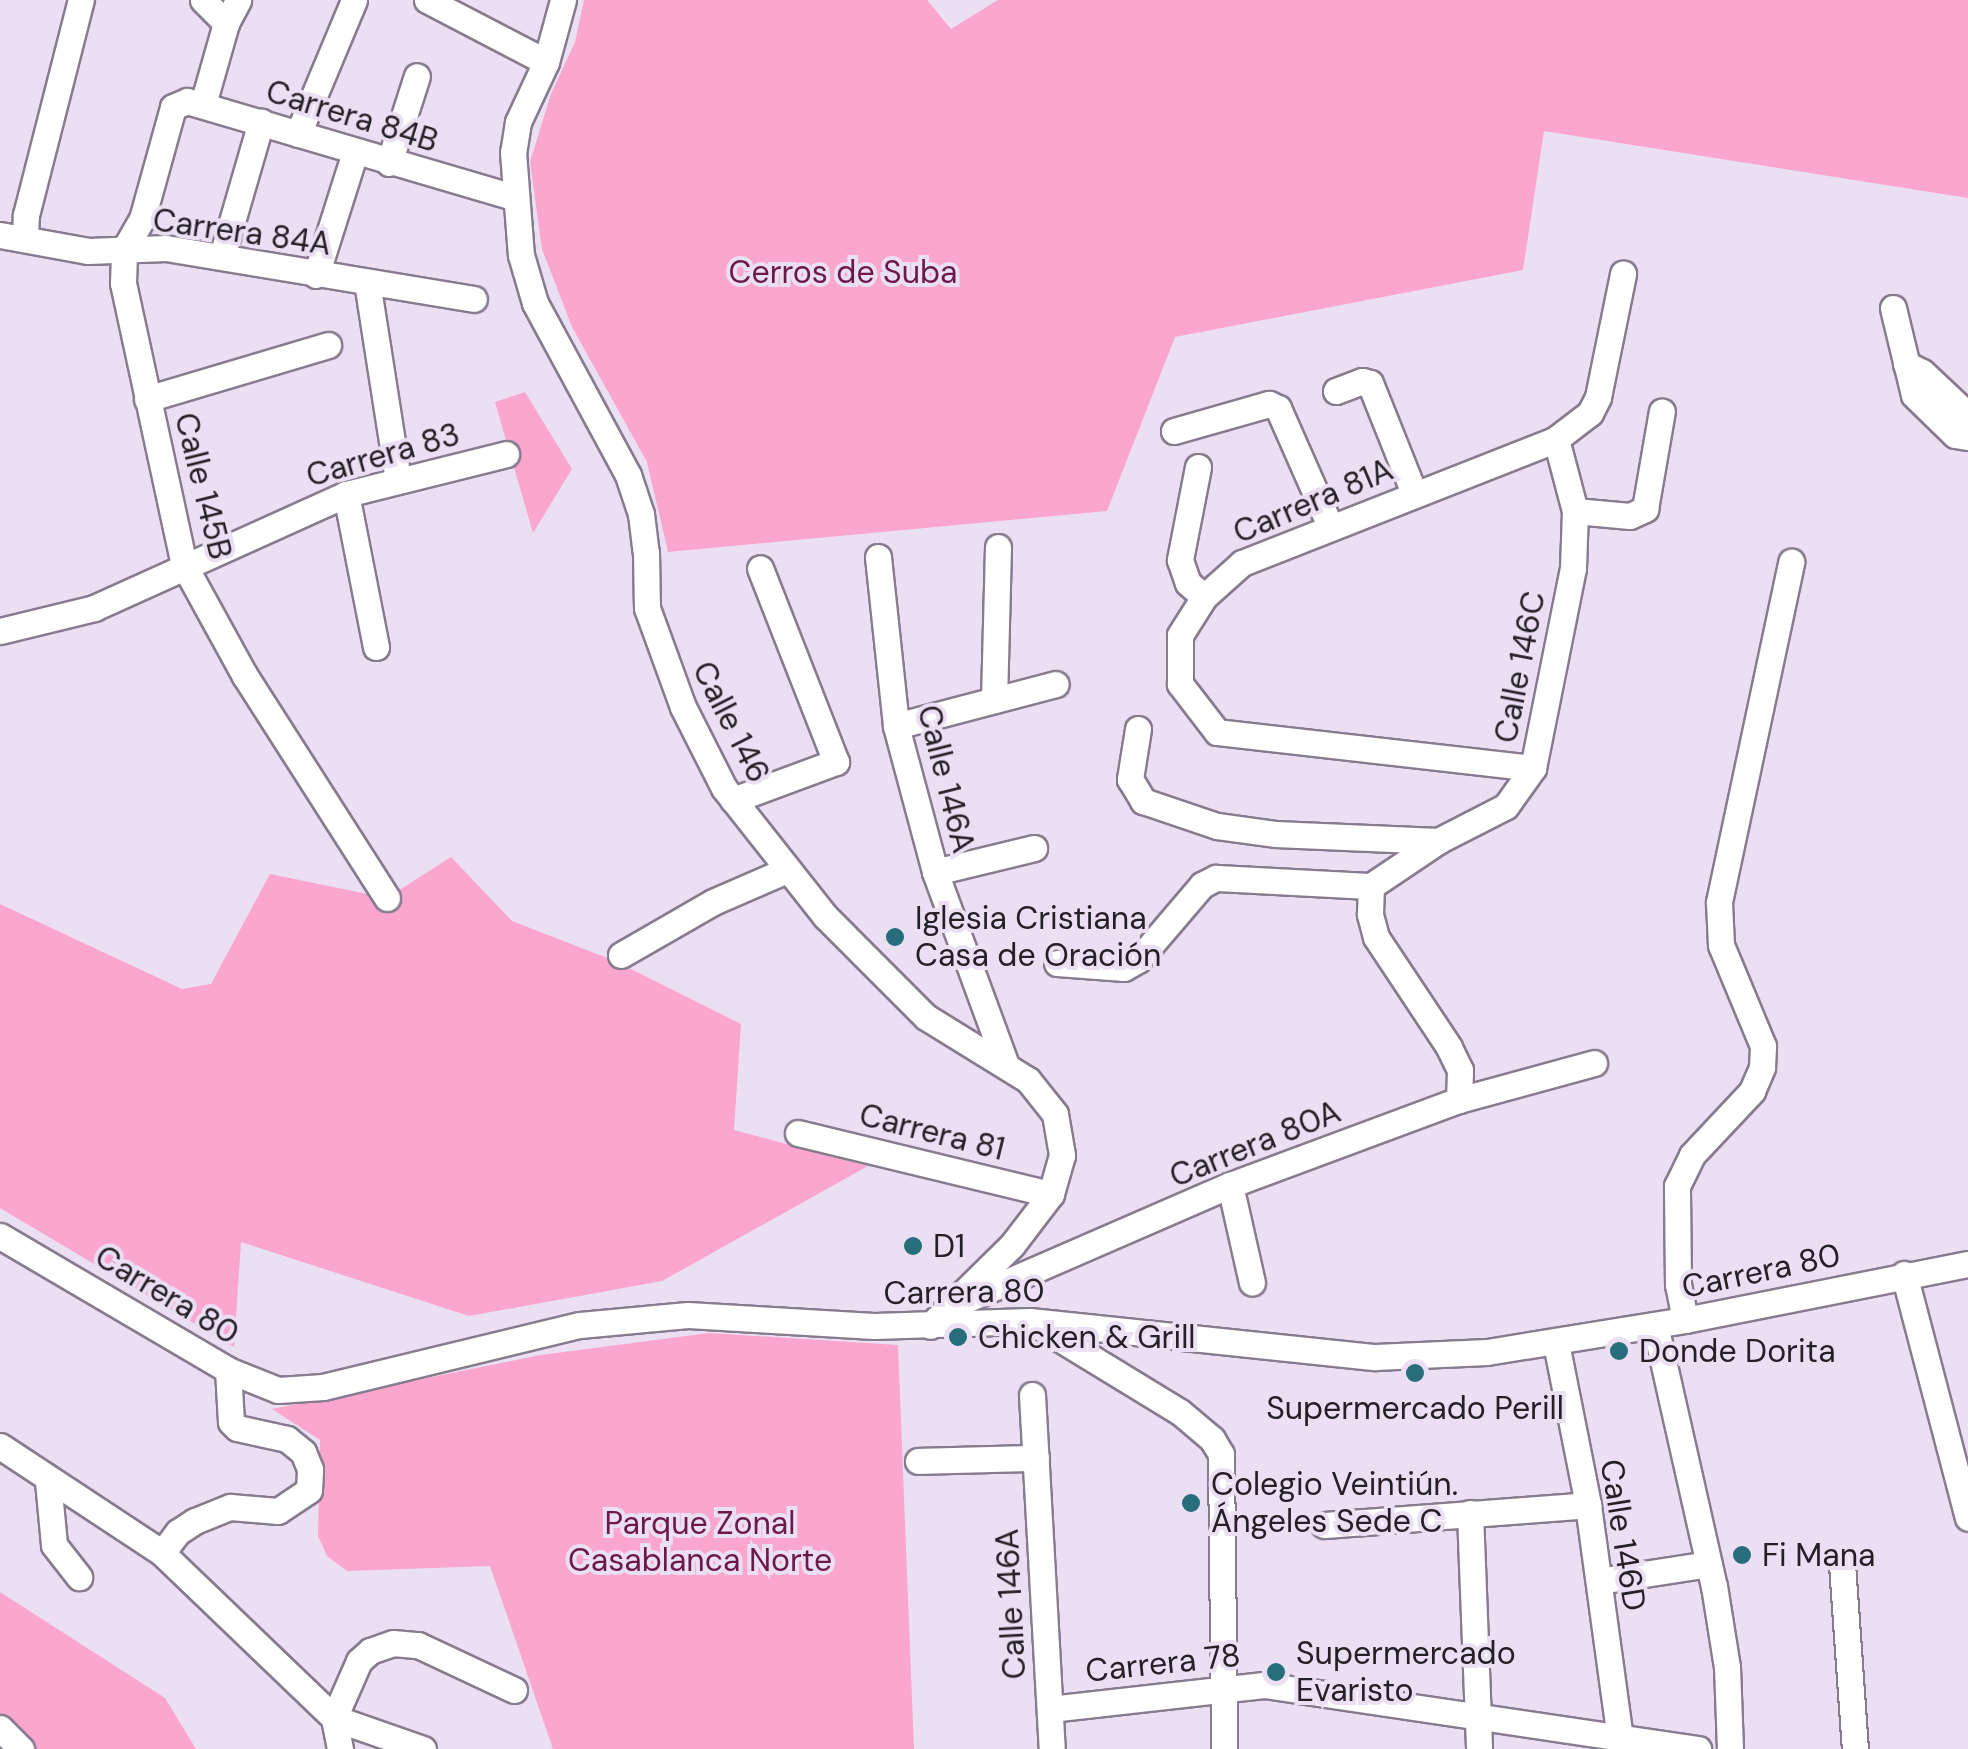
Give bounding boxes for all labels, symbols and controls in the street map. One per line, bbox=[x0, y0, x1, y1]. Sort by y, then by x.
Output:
street label: Carrera 84B bbox=[261, 72, 443, 160]
street label: Carrera 84A bbox=[150, 200, 334, 264]
park label: Cerros de Suba bbox=[729, 253, 957, 291]
street label: Calle 145B bbox=[166, 409, 240, 563]
street label: Carrera 83 bbox=[302, 415, 464, 495]
street label: Carrera 81A bbox=[1228, 450, 1398, 552]
street label: Calle 146C bbox=[1486, 588, 1554, 746]
street label: Calle 146 bbox=[684, 655, 778, 789]
street label: Calle 146A bbox=[909, 701, 983, 857]
place label: Iglesia Cristiana Casa de Oración bbox=[915, 900, 1161, 975]
marker: Iglesia Cristiana Casa de Oración bbox=[884, 926, 906, 948]
street label: Carrera 80A bbox=[1164, 1092, 1346, 1196]
street label: Carrera 81 bbox=[855, 1095, 1009, 1169]
place label: D1 bbox=[933, 1227, 965, 1265]
marker: D1 bbox=[902, 1235, 924, 1257]
street label: Carrera 80 bbox=[1678, 1236, 1844, 1306]
street label: Carrera 80 bbox=[88, 1237, 246, 1353]
street label: Carrera 80 bbox=[883, 1271, 1045, 1313]
place label: Chicken & Grill bbox=[978, 1318, 1195, 1356]
marker: Chicken & Grill bbox=[947, 1326, 969, 1348]
place label: Donde Dorita bbox=[1639, 1332, 1836, 1370]
marker: Donde Dorita bbox=[1608, 1340, 1630, 1362]
marker: Supermercado Perill bbox=[1404, 1362, 1426, 1384]
place label: Supermercado Perill bbox=[1266, 1389, 1564, 1427]
street label: Calle 146D bbox=[1592, 1457, 1654, 1613]
place label: Colegio Veintiún. Ángeles Sede C bbox=[1211, 1466, 1458, 1541]
marker: Colegio Veintiún. Ángeles Sede C bbox=[1180, 1492, 1202, 1514]
park label: Parque Zonal Casablanca Norte bbox=[568, 1505, 832, 1580]
street label: Calle 146A bbox=[988, 1528, 1034, 1680]
place label: Fi Mana bbox=[1762, 1536, 1875, 1574]
marker: Fi Mana bbox=[1731, 1544, 1753, 1566]
place label: Supermercado Evaristo bbox=[1296, 1635, 1516, 1710]
street label: Carrera 78 bbox=[1084, 1636, 1242, 1690]
marker: Supermercado Evaristo bbox=[1265, 1661, 1287, 1683]

